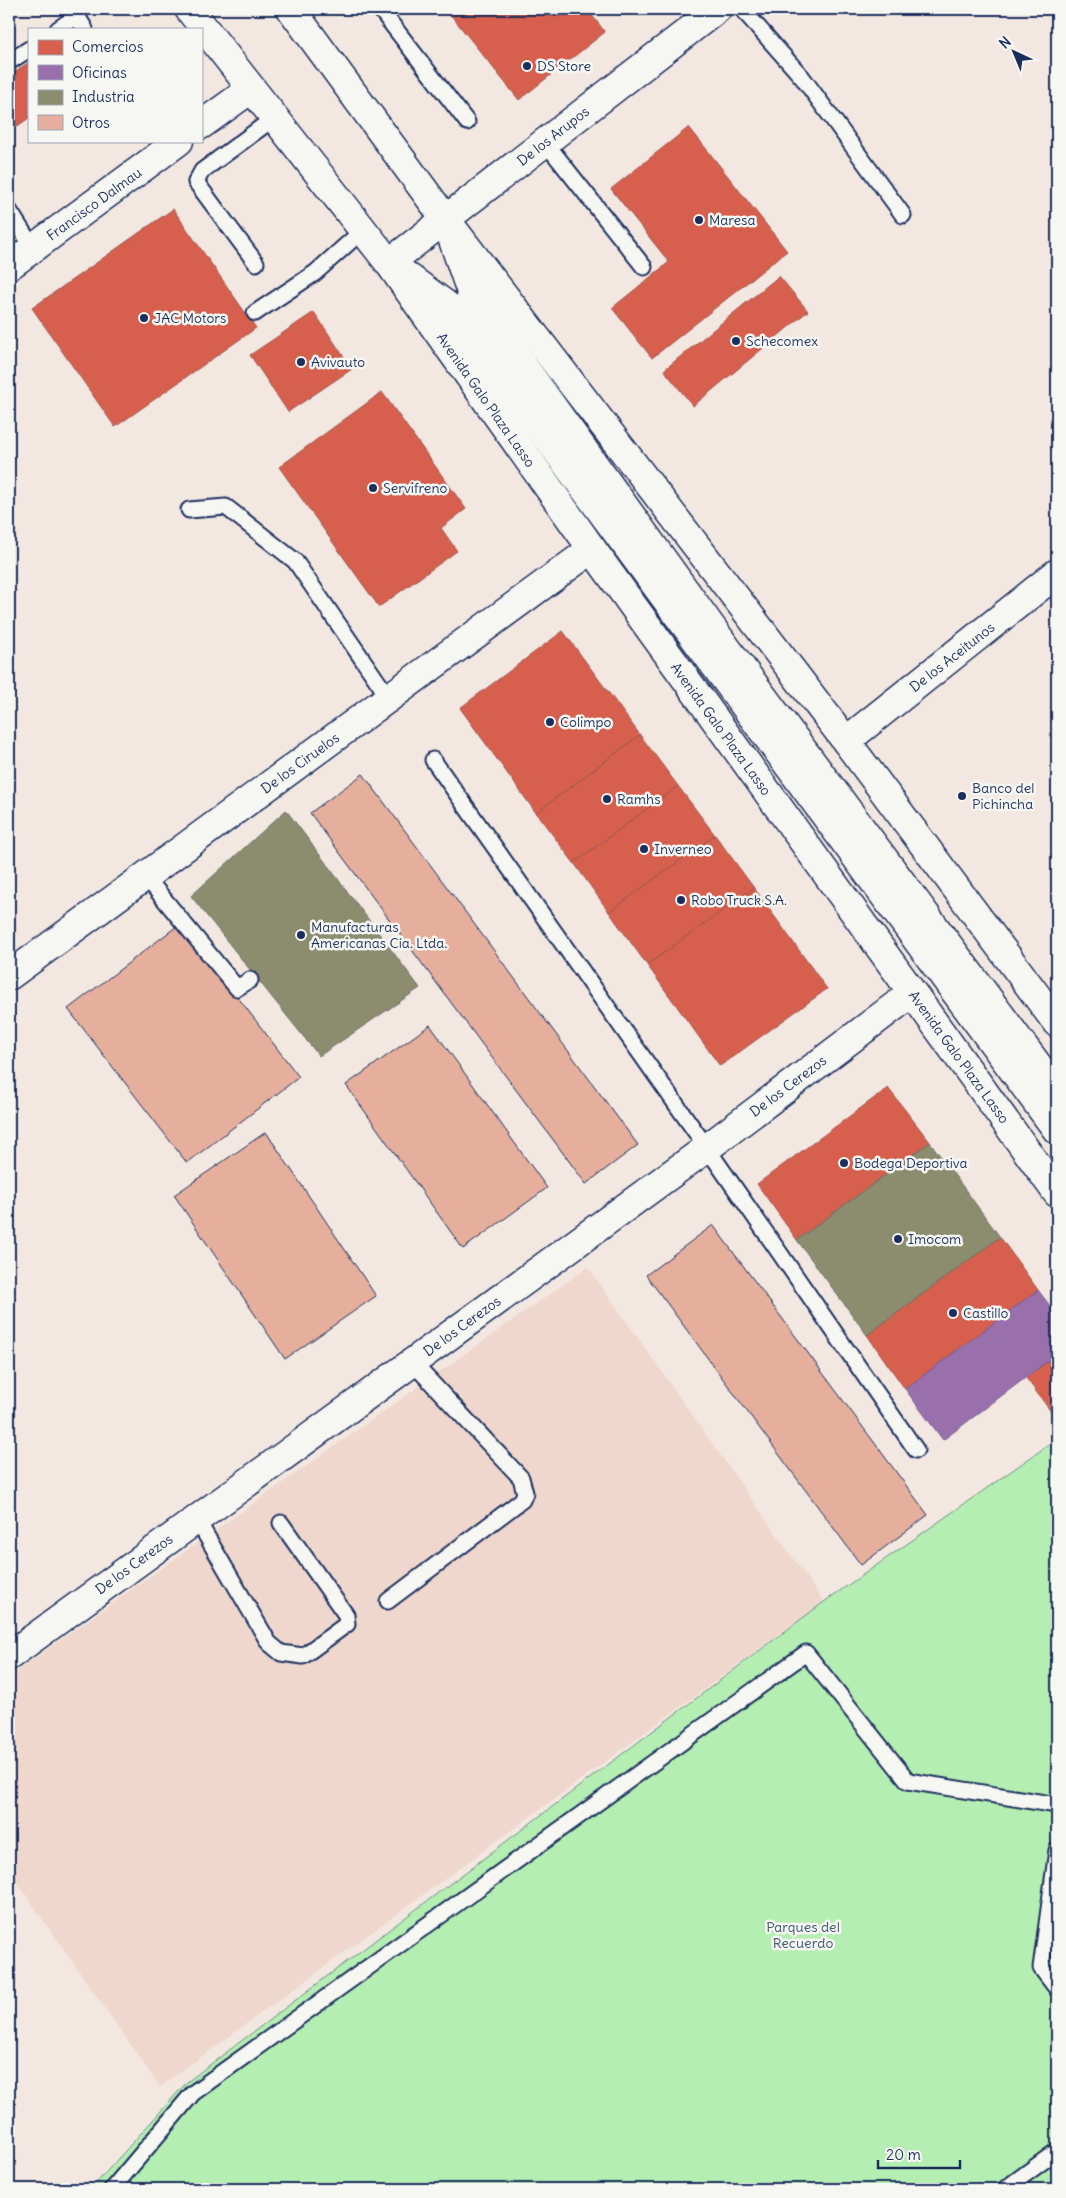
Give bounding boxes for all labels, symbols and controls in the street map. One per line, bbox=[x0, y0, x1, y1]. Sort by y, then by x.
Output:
legend bbox=[28, 28, 202, 142]
north arrow bbox=[988, 28, 1038, 78]
text: N bbox=[995, 33, 1015, 52]
text: Comercios bbox=[72, 37, 144, 56]
place label: DS Store bbox=[537, 57, 591, 75]
marker: DS Store bbox=[521, 60, 533, 72]
text: Oficinas bbox=[72, 63, 127, 82]
text: Industria bbox=[72, 87, 135, 106]
street label: De los Arupos bbox=[513, 102, 593, 170]
text: Otros bbox=[72, 113, 110, 132]
street label: Francisco Dalmau bbox=[43, 163, 145, 245]
place label: Maresa bbox=[709, 211, 755, 229]
marker: Maresa bbox=[693, 214, 705, 226]
place label: JAC Motors bbox=[154, 309, 226, 327]
marker: JAC Motors bbox=[138, 312, 150, 324]
street label: Avenida Galo Plaza Lasso bbox=[433, 329, 539, 471]
place label: Schecomex bbox=[746, 332, 818, 350]
marker: Schecomex bbox=[730, 335, 742, 347]
place label: Avivauto bbox=[311, 353, 365, 371]
marker: Avivauto bbox=[295, 356, 307, 368]
place label: Servifreno bbox=[383, 479, 447, 497]
marker: Servifreno bbox=[367, 482, 379, 494]
street label: De los Aceitunos bbox=[906, 618, 998, 696]
street label: Avenida Galo Plaza Lasso bbox=[667, 659, 775, 799]
place label: Colimpo bbox=[560, 713, 611, 731]
marker: Colimpo bbox=[544, 716, 556, 728]
street label: De los Ciruelos bbox=[257, 729, 343, 797]
place label: Banco del Pichincha bbox=[972, 779, 1034, 813]
place label: Ramhs bbox=[617, 790, 661, 808]
marker: Banco del Pichincha bbox=[956, 790, 968, 802]
marker: Ramhs bbox=[601, 793, 613, 805]
place label: Inverneo bbox=[654, 840, 712, 858]
marker: Inverneo bbox=[638, 843, 650, 855]
place label: Robo Truck S.A. bbox=[691, 891, 787, 909]
marker: Robo Truck S.A. bbox=[675, 894, 687, 906]
place label: Manufacturas Americanas Cía. Ltda. bbox=[311, 918, 447, 952]
marker: Manufacturas Americanas Cía. Ltda. bbox=[295, 929, 307, 941]
street label: Avenida Galo Plaza Lasso bbox=[905, 987, 1013, 1127]
street label: De los Cerezos bbox=[746, 1051, 830, 1121]
place label: Bodega Deportiva bbox=[854, 1154, 967, 1172]
marker: Bodega Deportiva bbox=[838, 1157, 850, 1169]
place label: Imocom bbox=[908, 1230, 961, 1248]
marker: Imocom bbox=[892, 1233, 904, 1245]
street label: De los Cerezos bbox=[420, 1292, 504, 1360]
place label: Castillo bbox=[963, 1304, 1009, 1322]
marker: Castillo bbox=[947, 1307, 959, 1319]
street label: De los Cerezos bbox=[92, 1530, 176, 1598]
park label: Parques del Recuerdo bbox=[766, 1918, 840, 1952]
scale bar bbox=[878, 2138, 961, 2170]
text: 20 m bbox=[886, 2145, 921, 2164]

